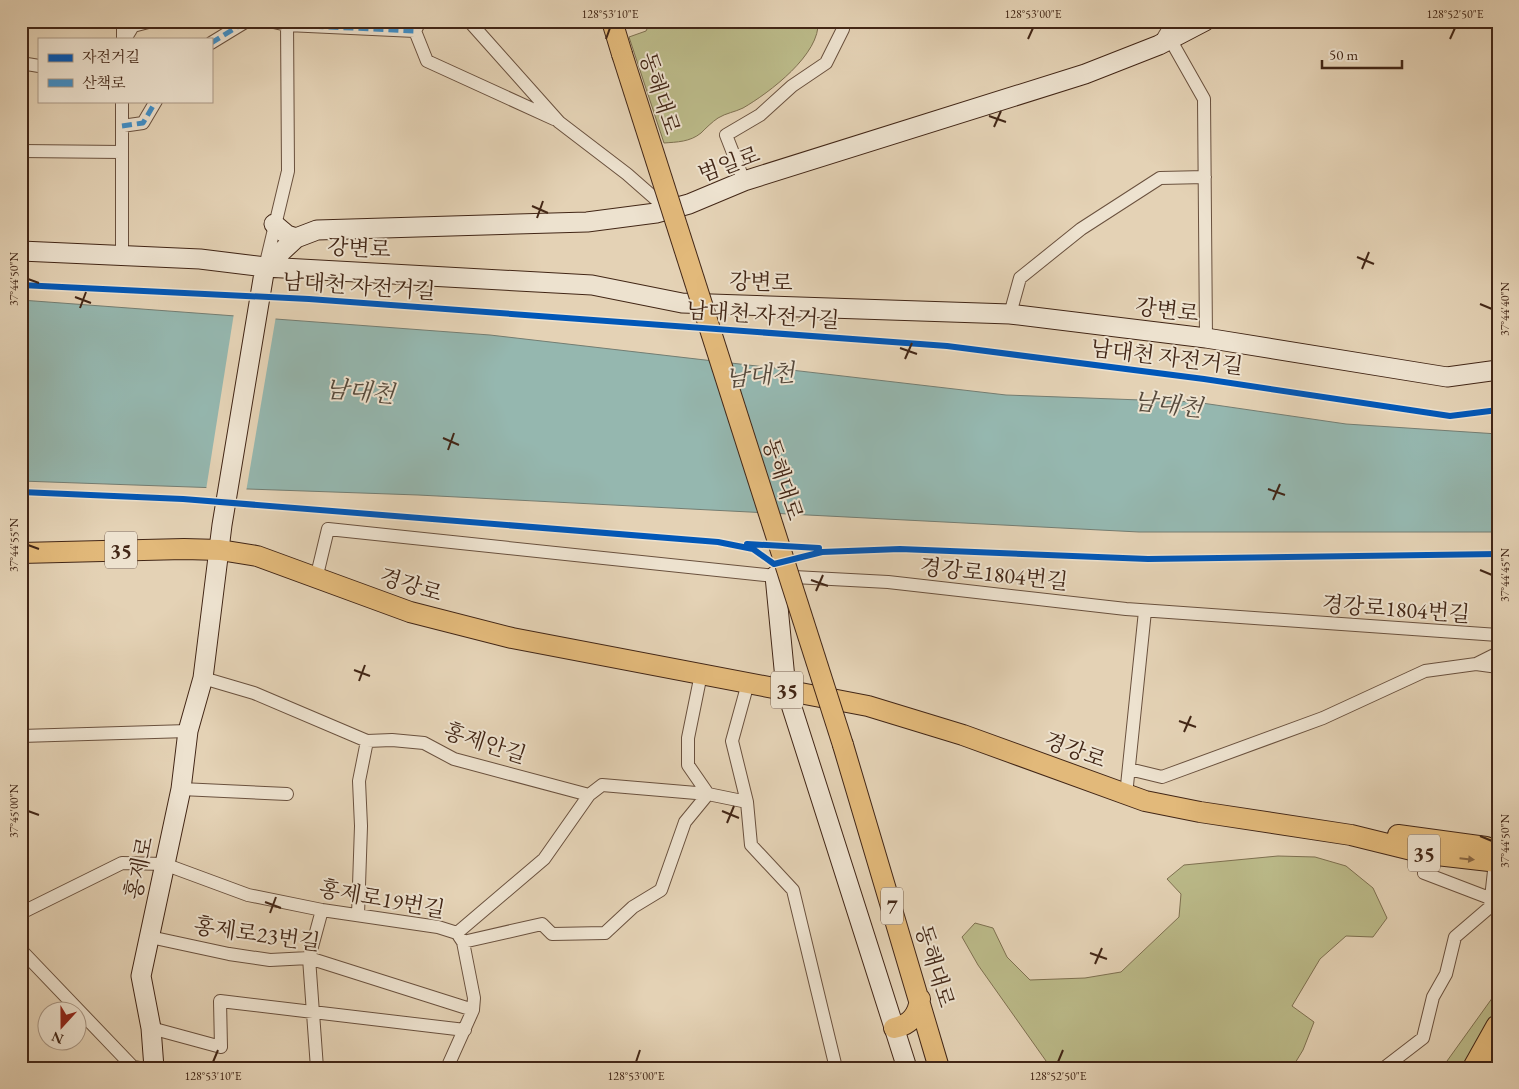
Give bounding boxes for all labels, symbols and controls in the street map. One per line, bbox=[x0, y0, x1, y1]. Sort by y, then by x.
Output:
text: 128°53'10"E bbox=[582, 6, 639, 22]
text: 128°53'00"E bbox=[1005, 6, 1062, 22]
text: 128°52'50"E bbox=[1427, 6, 1484, 22]
legend bbox=[38, 38, 212, 102]
scale bar bbox=[1322, 38, 1402, 70]
text: 50 m bbox=[1329, 45, 1358, 64]
text: 자전거길 bbox=[82, 47, 140, 66]
street label: 동해대로 bbox=[633, 48, 687, 138]
text: 산책로 bbox=[82, 73, 126, 92]
street label: 범일로 bbox=[694, 139, 764, 189]
street label: 강변로 bbox=[326, 232, 392, 264]
text: 37°44'50"N bbox=[6, 252, 22, 306]
street label: 남대천 자전거길 bbox=[282, 266, 436, 306]
street label: 강변로 bbox=[729, 266, 793, 298]
text: 37°44'40"N bbox=[1497, 282, 1513, 336]
street label: 강변로 bbox=[1134, 292, 1200, 328]
street label: 남대천 자전거길 bbox=[686, 295, 840, 335]
street label: 남대천 자전거길 bbox=[1089, 333, 1245, 381]
water label: 남대천 bbox=[724, 356, 798, 393]
water label: 남대천 bbox=[324, 373, 398, 410]
water label: 남대천 bbox=[1132, 384, 1206, 424]
street label: 동해대로 bbox=[756, 434, 810, 524]
text: 37°44'55"N bbox=[6, 518, 22, 572]
road number: 35 bbox=[105, 532, 137, 568]
text: 37°44'45"N bbox=[1497, 548, 1513, 602]
street label: 경강로1804번길 bbox=[919, 552, 1069, 596]
street label: 경강로 bbox=[376, 562, 446, 608]
street label: 경강로1804번길 bbox=[1321, 589, 1471, 629]
road number: 35 bbox=[771, 672, 803, 708]
street label: 홍제안길 bbox=[440, 716, 530, 770]
street label: 경강로 bbox=[1040, 725, 1110, 775]
text: 37°45'00"N bbox=[6, 784, 22, 838]
text: 37°44'50"N bbox=[1497, 814, 1513, 868]
street label: 홍제로 bbox=[118, 834, 160, 902]
road number: 35 bbox=[1408, 834, 1440, 871]
one-way arrow bbox=[1460, 855, 1476, 863]
street label: 홍제로19번길 bbox=[317, 874, 447, 924]
road number: 7 bbox=[881, 888, 903, 924]
street label: 홍제로23번길 bbox=[192, 911, 322, 957]
street label: 동해대로 bbox=[909, 921, 961, 1011]
north arrow bbox=[38, 1002, 88, 1052]
text: N bbox=[48, 1027, 66, 1049]
text: 128°53'10"E bbox=[185, 1068, 242, 1084]
text: 128°53'00"E bbox=[608, 1068, 665, 1084]
text: 128°52'50"E bbox=[1030, 1068, 1087, 1084]

